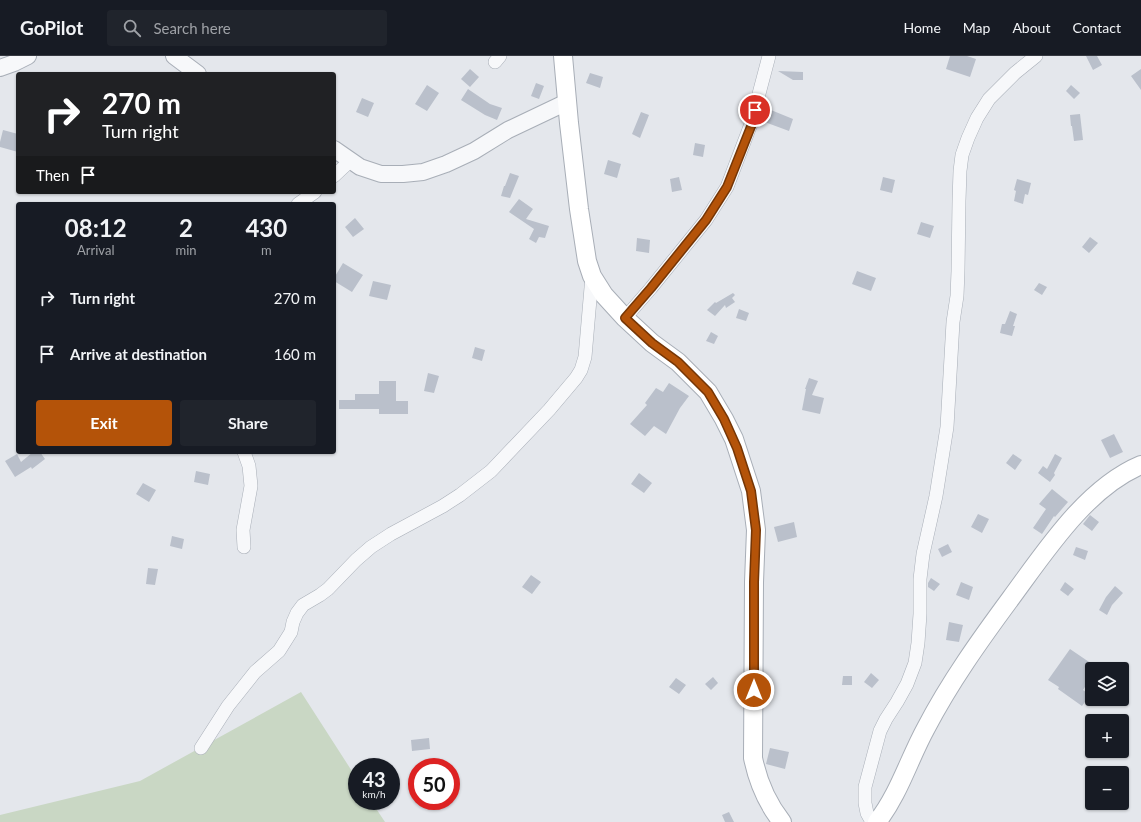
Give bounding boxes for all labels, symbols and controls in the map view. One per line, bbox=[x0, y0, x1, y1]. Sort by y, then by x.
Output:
search box bbox=[107, 10, 387, 46]
text: GoPilot bbox=[20, 16, 83, 39]
icon: search bbox=[121, 17, 143, 39]
text: Search here bbox=[153, 19, 231, 37]
text: Home bbox=[903, 19, 941, 36]
text: Map bbox=[963, 19, 990, 36]
text: About bbox=[1012, 19, 1050, 36]
text: Contact bbox=[1072, 19, 1121, 36]
text: 270 m bbox=[102, 86, 181, 120]
icon: right bbox=[36, 88, 88, 140]
pin bbox=[738, 93, 772, 127]
icon: arrive bbox=[744, 99, 766, 121]
text: Turn right bbox=[102, 120, 179, 142]
icon: arrive bbox=[77, 164, 99, 186]
text: Then bbox=[36, 166, 69, 184]
text: 08:12 bbox=[65, 213, 127, 242]
text: 2 bbox=[179, 213, 193, 242]
text: 430 bbox=[245, 213, 287, 242]
text: Arrival bbox=[77, 242, 114, 258]
text: min bbox=[176, 242, 197, 258]
text: m bbox=[261, 242, 272, 258]
icon: right bbox=[36, 287, 58, 309]
text: Turn right bbox=[70, 289, 135, 307]
text: 270 m bbox=[274, 289, 316, 307]
icon: arrive bbox=[36, 343, 58, 365]
text: Arrive at destination bbox=[70, 345, 207, 363]
text: 160 m bbox=[274, 345, 316, 363]
button: Exit bbox=[36, 400, 172, 446]
button: Share bbox=[180, 400, 316, 446]
map controls bbox=[1085, 662, 1129, 810]
button: layers bbox=[1085, 662, 1129, 706]
position arrow bbox=[733, 669, 775, 711]
button: + bbox=[1085, 714, 1129, 758]
speed limit sign: 50 bbox=[408, 758, 460, 810]
button: − bbox=[1085, 766, 1129, 810]
text: 43 bbox=[362, 767, 386, 791]
text: km/h bbox=[362, 788, 386, 800]

